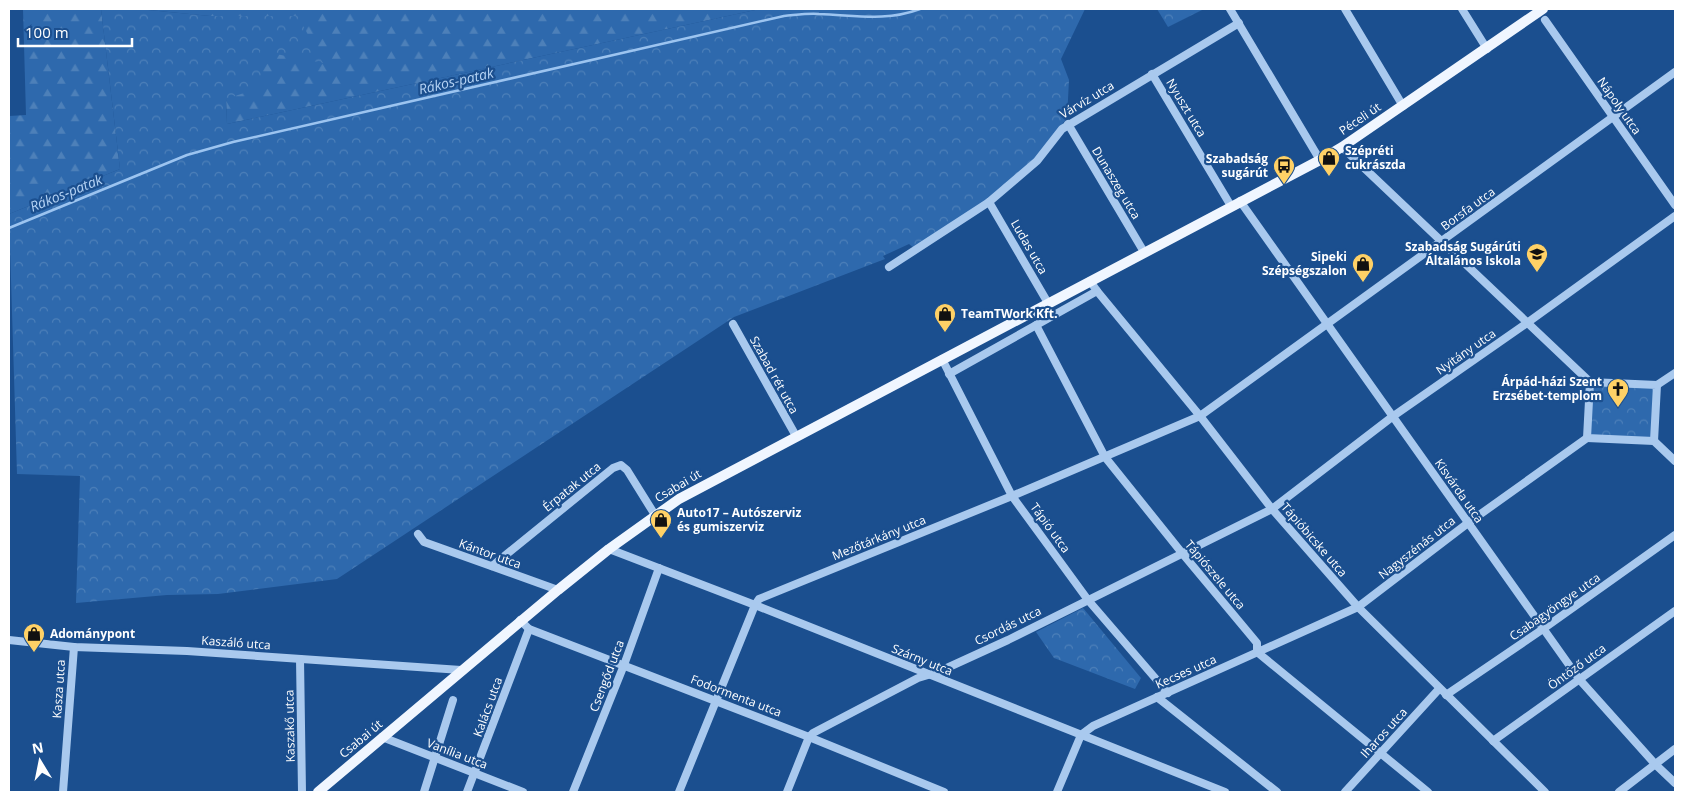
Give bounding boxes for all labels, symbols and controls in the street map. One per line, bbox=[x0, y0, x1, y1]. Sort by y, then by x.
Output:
scale bar bbox=[18, 15, 131, 47]
text: 100 m bbox=[25, 22, 69, 42]
water label: Rákos-patak bbox=[417, 62, 496, 98]
street label: Nápoly utca bbox=[1593, 74, 1645, 138]
street label: Nyuszt utca bbox=[1162, 75, 1211, 140]
street label: Várvíz utca bbox=[1056, 77, 1117, 122]
street label: Péceli út bbox=[1335, 98, 1384, 139]
place label: Szépréti cukrászda bbox=[1345, 142, 1406, 173]
street label: Dunaszeg utca bbox=[1088, 143, 1145, 222]
shop icon: Szépréti cukrászda bbox=[1317, 146, 1341, 177]
place label: Szabadság sugárút bbox=[1206, 150, 1268, 181]
bus stop icon: Szabadság sugárút bbox=[1272, 154, 1296, 185]
water label: Rákos-patak bbox=[27, 169, 106, 216]
street label: Borsfa utca bbox=[1437, 183, 1498, 234]
street label: Ludas utca bbox=[1007, 216, 1052, 277]
place label: Szabadság Sugárúti Általános Iskola bbox=[1405, 238, 1521, 269]
school or university icon: Szabadság Sugárúti Általános Iskola bbox=[1525, 242, 1549, 273]
place label: Sipeki Szépségszalon bbox=[1262, 248, 1347, 279]
shop icon: Sipeki Szépségszalon bbox=[1351, 252, 1375, 283]
shop icon: TeamTWork Kft. bbox=[933, 302, 957, 333]
place label: TeamTWork Kft. bbox=[961, 305, 1057, 322]
street label: Nyitány utca bbox=[1432, 325, 1499, 379]
street label: Szabad rét utca bbox=[746, 333, 803, 417]
place label: Árpád-házi Szent Erzsébet-templom bbox=[1493, 373, 1602, 404]
church icon: Árpád-házi Szent Erzsébet-templom bbox=[1606, 377, 1630, 408]
street label: Kisvárda utca bbox=[1431, 455, 1488, 526]
street label: Érpatak utca bbox=[539, 458, 604, 515]
street label: Csabai út bbox=[651, 465, 704, 506]
street label: Tápió utca bbox=[1026, 499, 1074, 556]
street label: Tápióbicske utca bbox=[1277, 499, 1351, 580]
place label: Auto17 – Autószerviz és gumiszerviz bbox=[677, 504, 801, 535]
shop icon: Auto17 – Autószerviz és gumiszerviz bbox=[649, 508, 673, 539]
street label: Mezőtárkány utca bbox=[829, 511, 928, 564]
street label: Nagyszénás utca bbox=[1375, 512, 1459, 583]
street label: Kántor utca bbox=[457, 534, 524, 573]
street label: Tápiószele utca bbox=[1181, 536, 1249, 613]
street label: Csabagyöngye utca bbox=[1506, 569, 1604, 644]
street label: Csordás utca bbox=[972, 602, 1044, 649]
shop icon: Adománypont bbox=[22, 622, 46, 653]
place label: Adománypont bbox=[50, 625, 135, 642]
street label: Kaszáló utca bbox=[201, 632, 271, 653]
street label: Csengőd utca bbox=[585, 637, 628, 714]
street label: Szárny utca bbox=[889, 640, 955, 679]
street label: Öntöző utca bbox=[1544, 640, 1609, 694]
street label: Kecses utca bbox=[1153, 651, 1219, 693]
street label: Kasza utca bbox=[48, 659, 69, 719]
street label: Fodormenta utca bbox=[688, 670, 784, 721]
street label: Kalács utca bbox=[469, 675, 506, 739]
street label: Kaszakő utca bbox=[280, 689, 299, 763]
street label: Iharos utca bbox=[1356, 704, 1411, 762]
street label: Csabai út bbox=[335, 715, 386, 762]
street label: Vanília utca bbox=[424, 734, 490, 773]
north arrow bbox=[15, 736, 65, 786]
text: N bbox=[30, 737, 45, 758]

